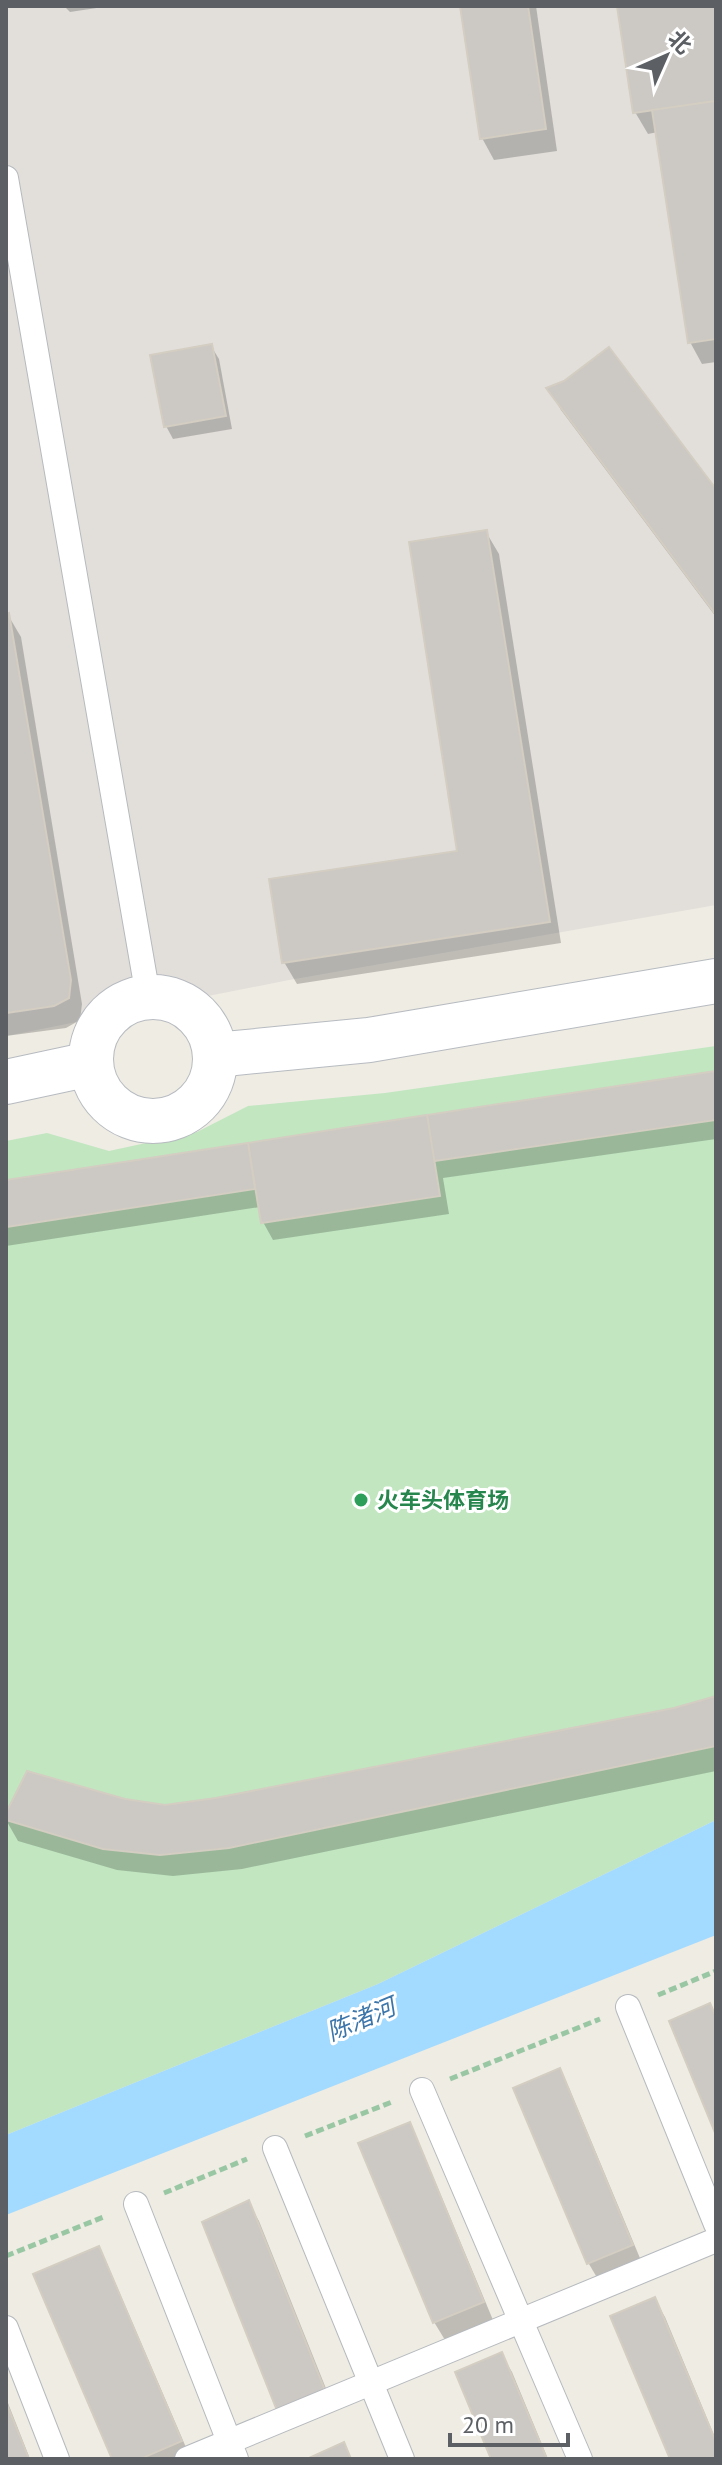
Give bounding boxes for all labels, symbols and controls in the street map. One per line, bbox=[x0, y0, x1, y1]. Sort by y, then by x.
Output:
north arrow bbox=[626, 16, 706, 96]
text: 北 bbox=[662, 24, 698, 60]
place label: 火车头体育场 bbox=[377, 1486, 509, 1514]
marker: 火车头体育场 bbox=[352, 1491, 370, 1509]
water label: 陈渚河 bbox=[322, 1989, 404, 2047]
scale bar bbox=[450, 2397, 568, 2447]
text: 20 m bbox=[462, 2409, 514, 2440]

